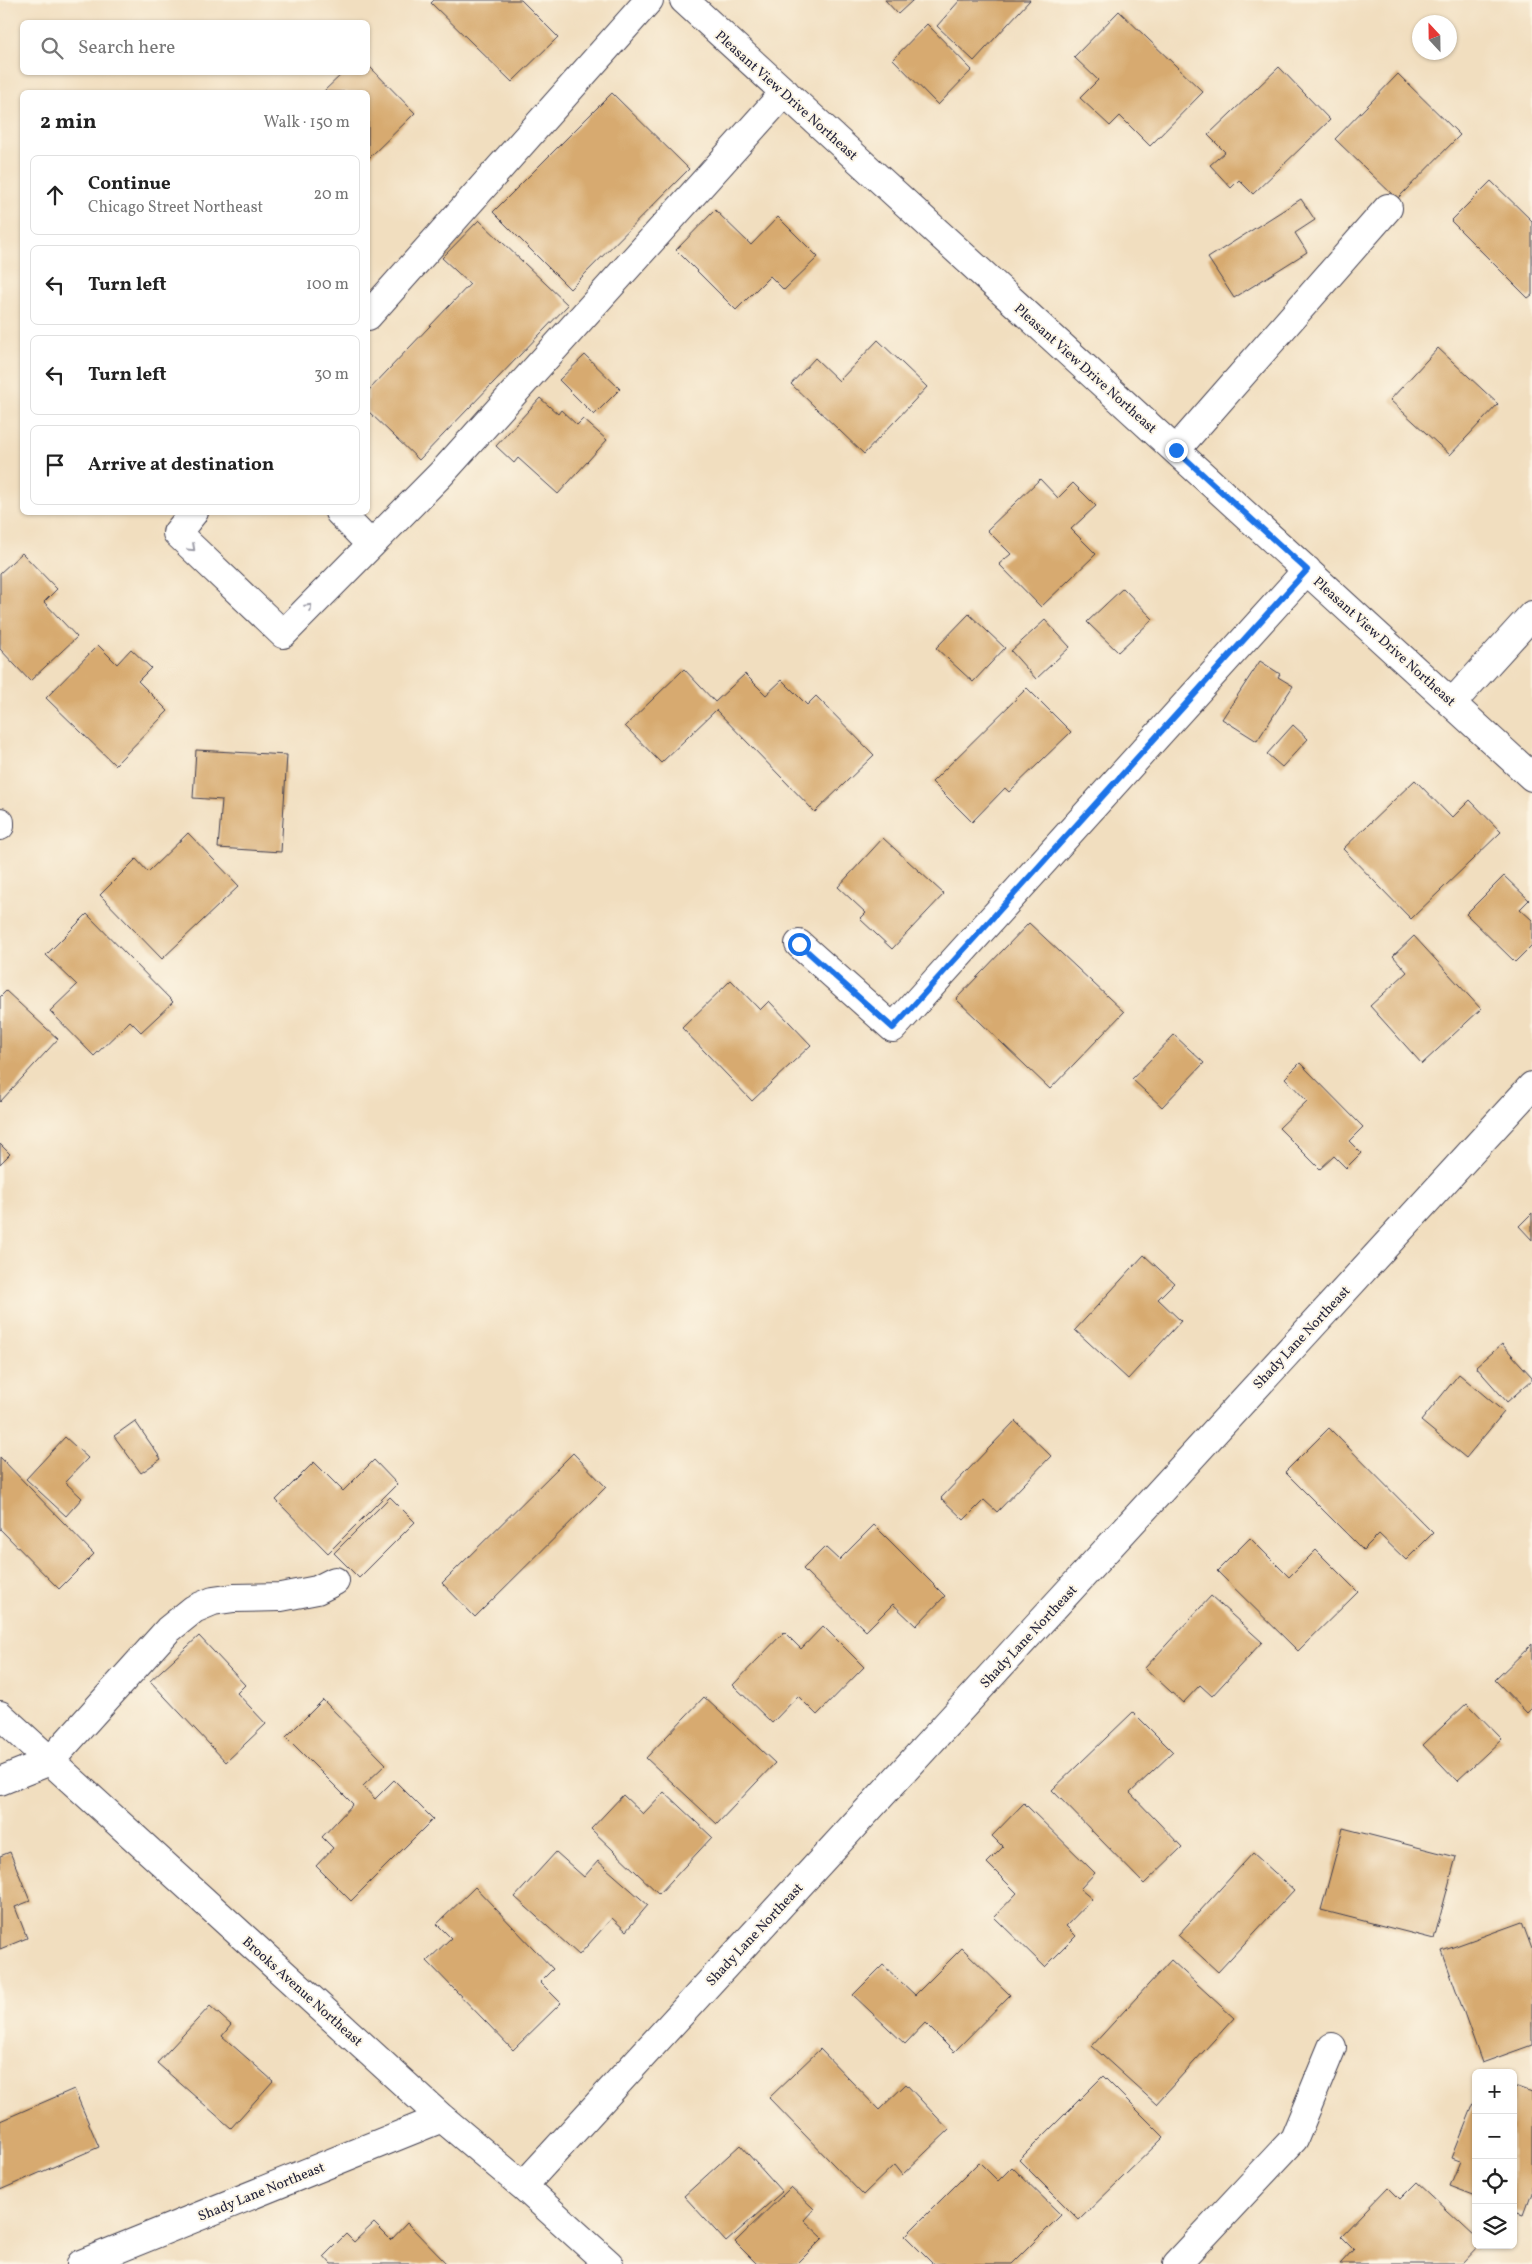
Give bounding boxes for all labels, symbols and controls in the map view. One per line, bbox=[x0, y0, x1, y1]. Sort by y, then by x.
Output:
north arrow bbox=[1412, 15, 1457, 60]
search box bbox=[20, 20, 370, 75]
street label: Pleasant View Drive Northeast bbox=[711, 27, 861, 165]
icon: search bbox=[38, 34, 66, 62]
text: Search here bbox=[78, 35, 175, 61]
text: 2 min bbox=[40, 108, 97, 137]
text: Walk · 150 m bbox=[264, 112, 350, 134]
text: Continue bbox=[88, 171, 171, 197]
icon: ahead bbox=[41, 181, 69, 209]
text: 20 m bbox=[314, 184, 349, 206]
text: Chicago Street Northeast bbox=[88, 197, 263, 219]
icon: left bbox=[41, 271, 69, 299]
text: Turn left bbox=[88, 272, 167, 298]
text: 100 m bbox=[306, 274, 349, 296]
street label: Pleasant View Drive Northeast bbox=[1010, 300, 1160, 438]
icon: left bbox=[41, 361, 69, 389]
text: Turn left bbox=[88, 362, 167, 388]
text: 30 m bbox=[314, 364, 349, 386]
route end bbox=[1165, 439, 1188, 462]
icon: arrive bbox=[41, 451, 69, 479]
text: Arrive at destination bbox=[88, 452, 274, 478]
one-way arrow bbox=[187, 542, 196, 551]
street label: Pleasant View Drive Northeast bbox=[1309, 573, 1459, 711]
one-way arrow bbox=[304, 604, 313, 613]
route start bbox=[788, 933, 811, 956]
street label: Shady Lane Northeast bbox=[1249, 1282, 1355, 1394]
street label: Shady Lane Northeast bbox=[976, 1581, 1082, 1693]
street label: Shady Lane Northeast bbox=[702, 1879, 808, 1991]
street label: Brooks Avenue Northeast bbox=[238, 1933, 366, 2051]
map controls bbox=[1472, 2069, 1517, 2249]
button: + bbox=[1472, 2069, 1517, 2114]
button: − bbox=[1472, 2114, 1517, 2159]
street label: Shady Lane Northeast bbox=[195, 2158, 328, 2226]
button: locate bbox=[1472, 2159, 1517, 2204]
button: layers bbox=[1472, 2204, 1517, 2249]

